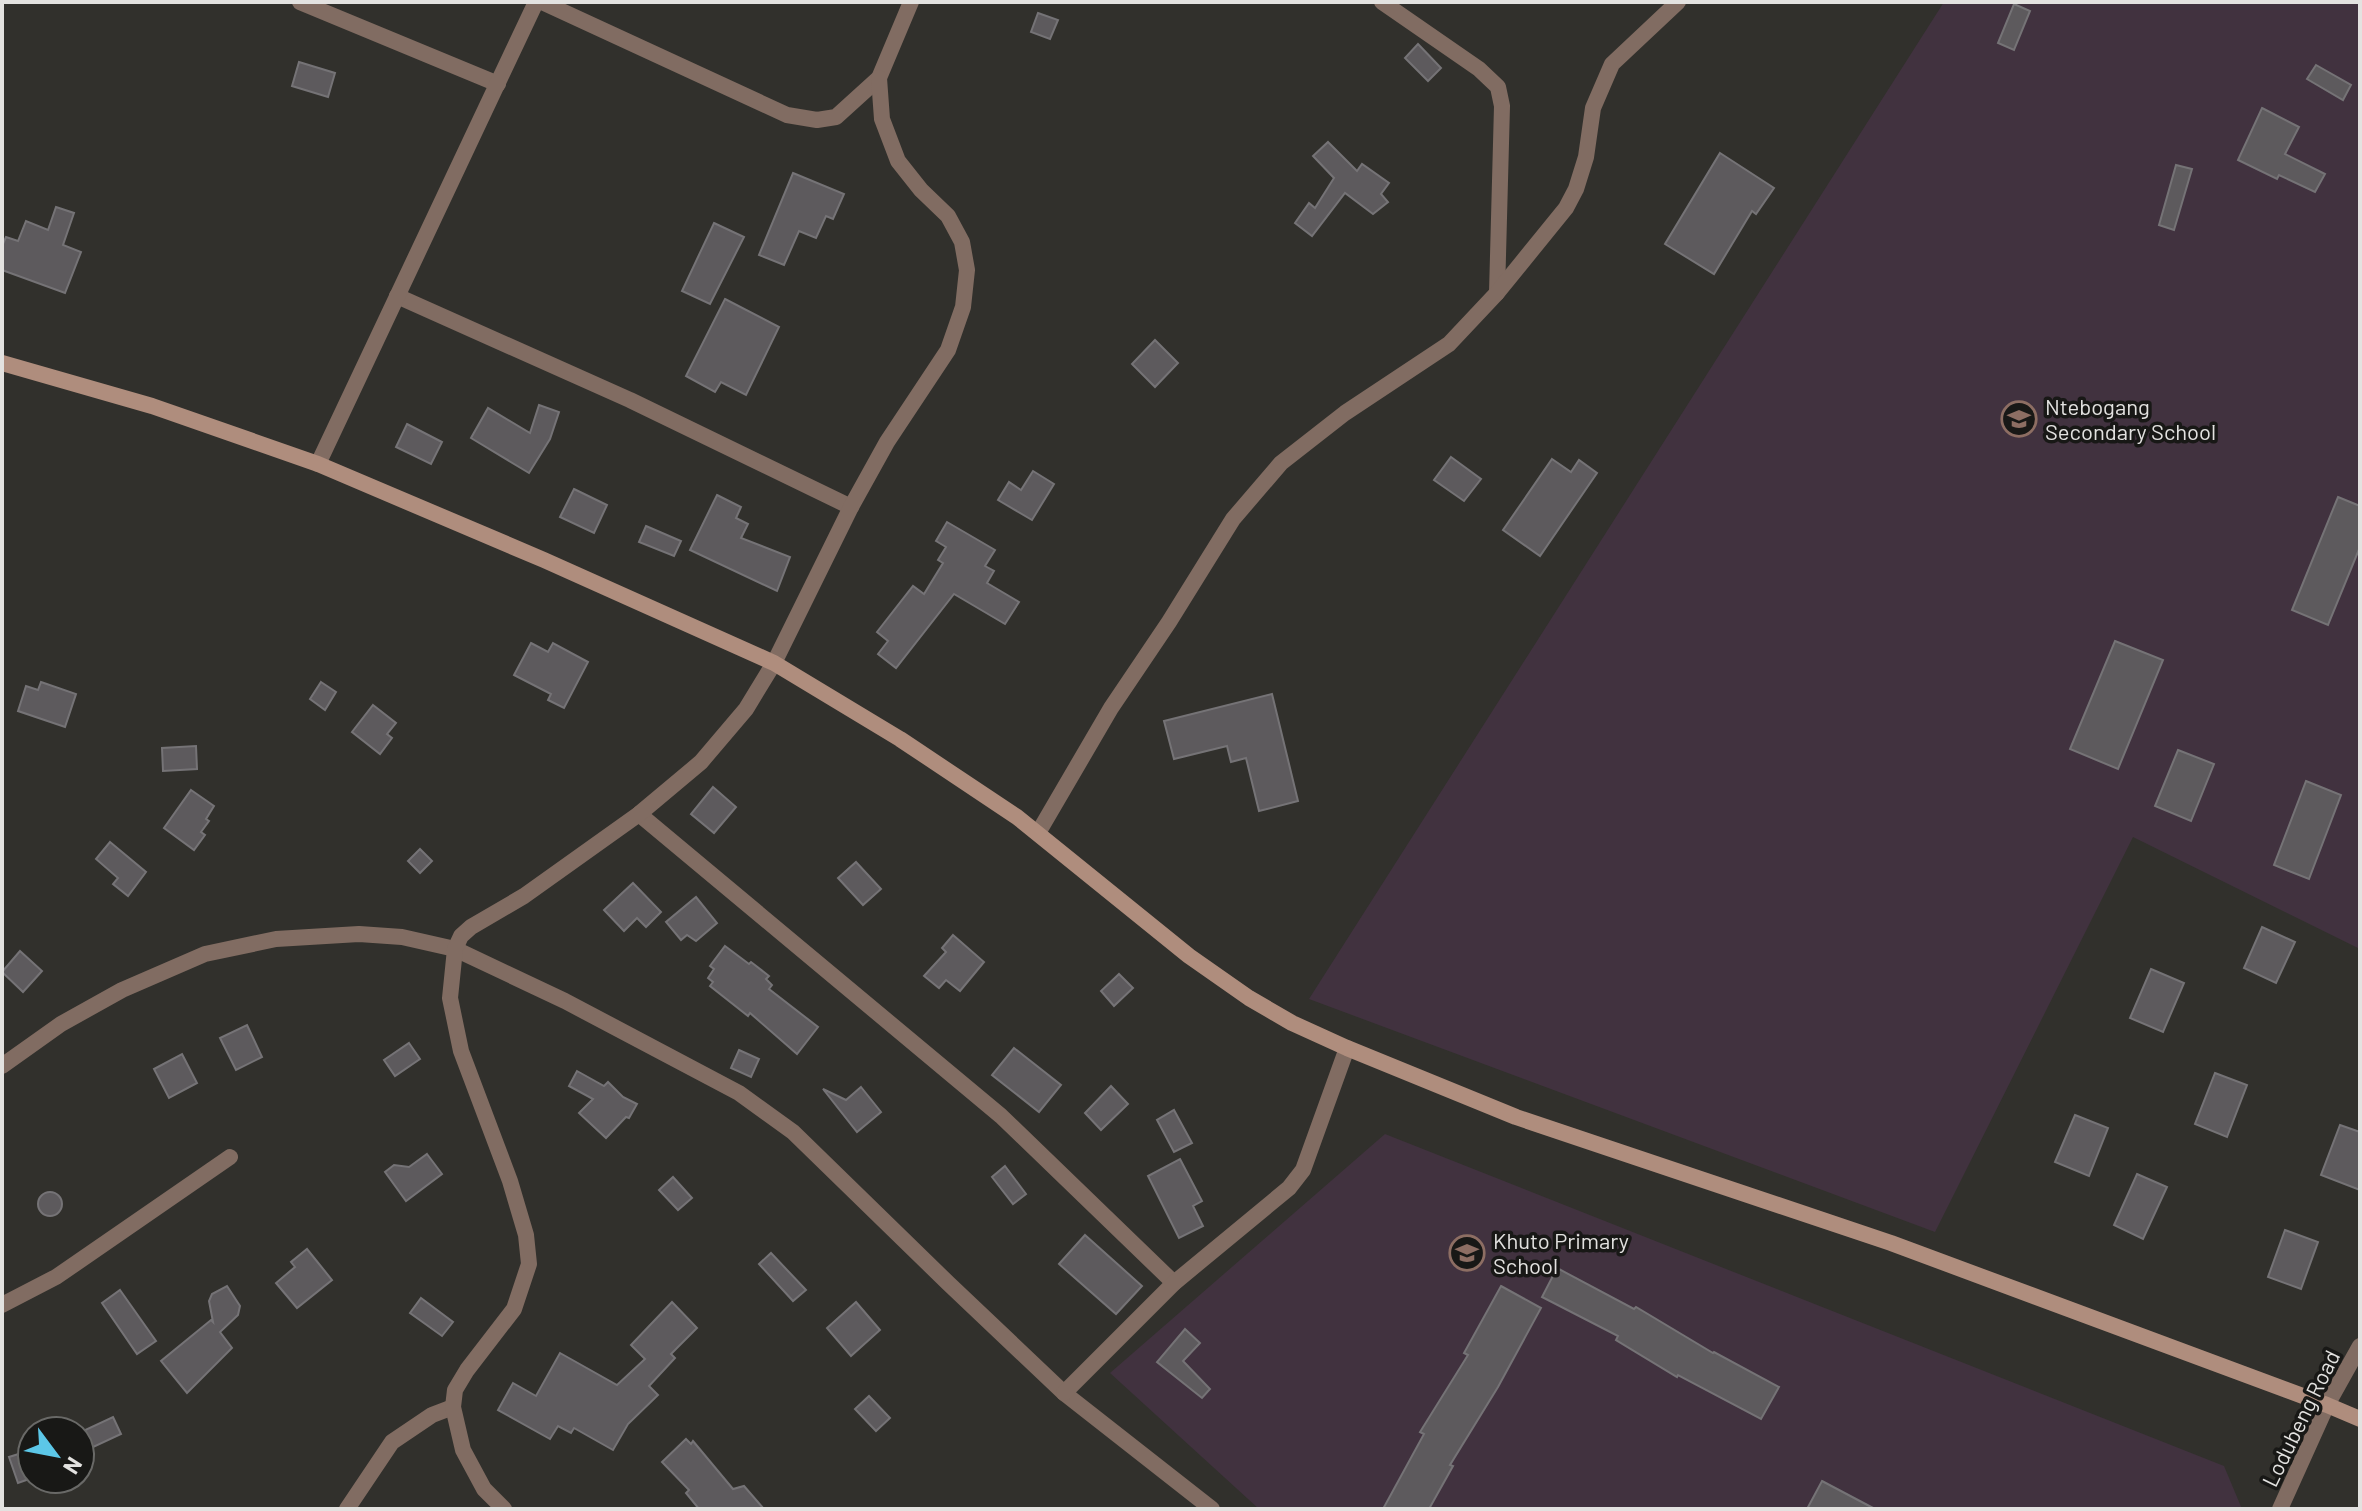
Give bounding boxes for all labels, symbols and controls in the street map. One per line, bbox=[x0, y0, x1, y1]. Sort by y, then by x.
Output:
place label: Ntebogang Secondary School bbox=[2045, 393, 2216, 444]
school or university icon: Ntebogang Secondary School bbox=[2000, 400, 2038, 438]
place label: Khuto Primary School bbox=[1493, 1227, 1629, 1278]
school or university icon: Khuto Primary School bbox=[1448, 1234, 1486, 1272]
street label: Lodubeng Road bbox=[2256, 1346, 2344, 1490]
north arrow bbox=[16, 1415, 96, 1495]
text: N bbox=[59, 1453, 89, 1479]

